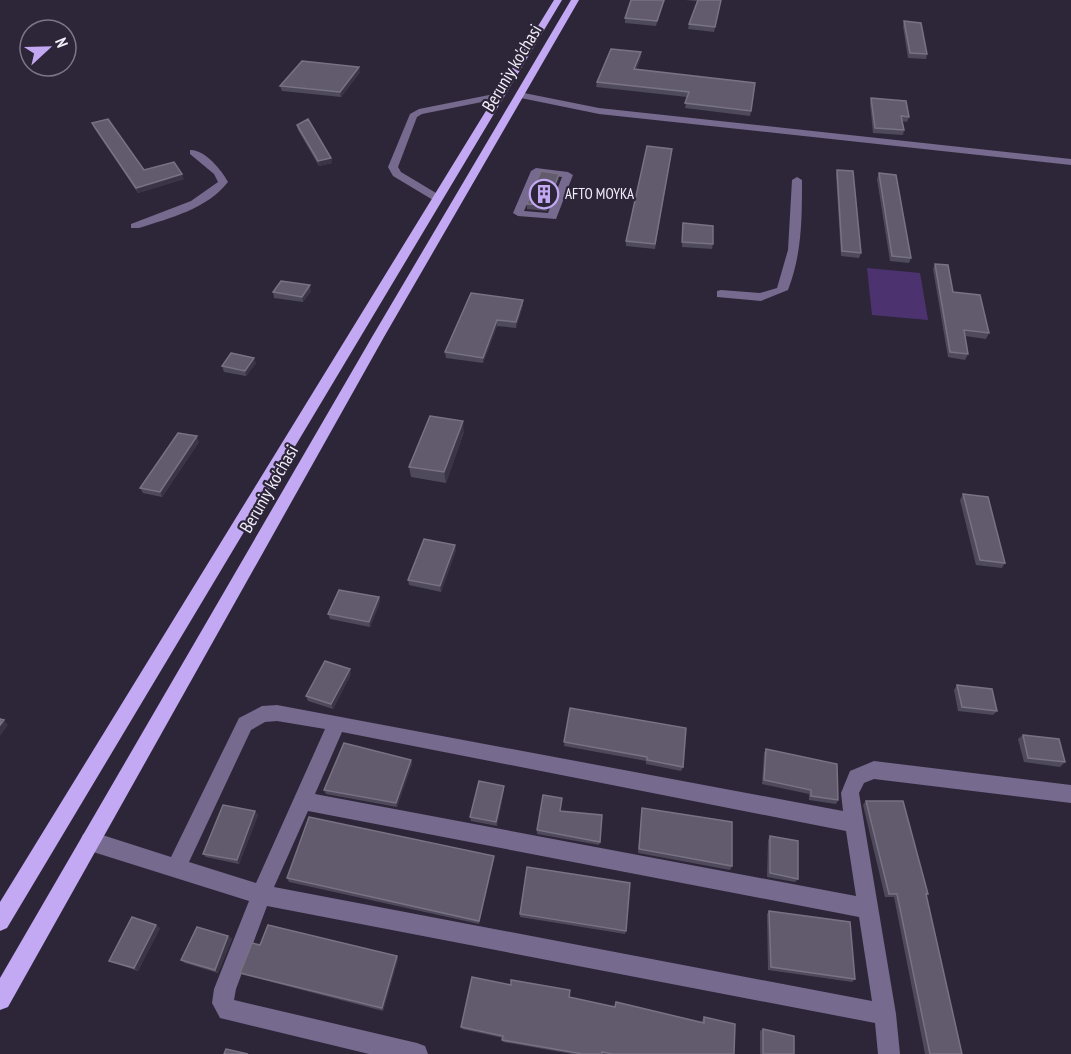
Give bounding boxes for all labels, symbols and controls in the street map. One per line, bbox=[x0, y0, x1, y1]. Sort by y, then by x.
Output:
north arrow bbox=[18, 18, 78, 78]
street label: Beruniy ko'chasi bbox=[477, 20, 547, 115]
text: N bbox=[51, 35, 73, 50]
building icon: AFTO MOYKA bbox=[528, 178, 560, 210]
place label: AFTO MOYKA bbox=[565, 184, 635, 203]
street label: Beruniy ko'chasi bbox=[234, 441, 303, 537]

